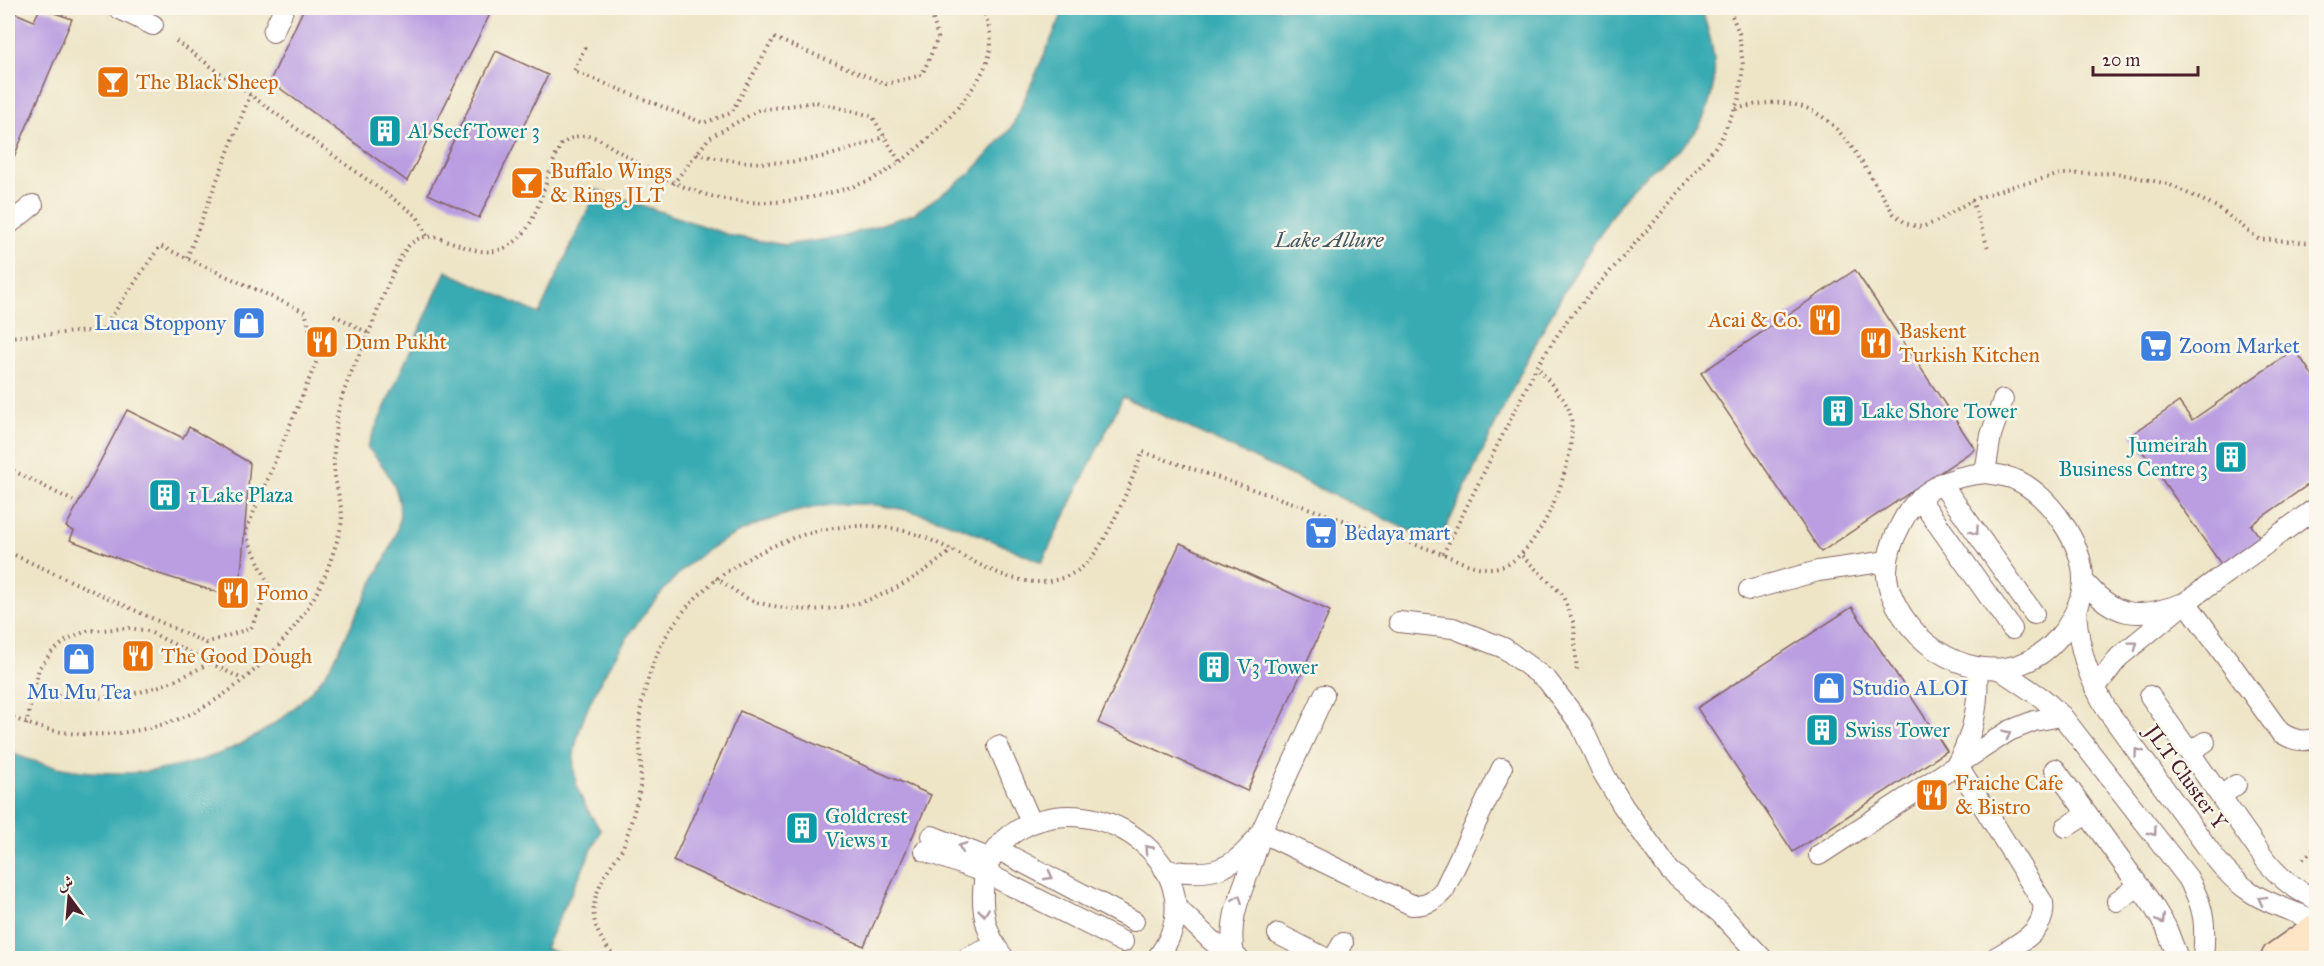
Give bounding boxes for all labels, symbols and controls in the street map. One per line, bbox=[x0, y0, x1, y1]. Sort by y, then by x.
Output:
scale bar bbox=[2093, 39, 2198, 77]
text: 20 m bbox=[2102, 49, 2140, 71]
bar icon: The Black Sheep bbox=[95, 64, 131, 100]
place label: The Black Sheep bbox=[136, 69, 279, 95]
building icon: Al Seef Tower 3 bbox=[367, 113, 403, 149]
place label: Al Seef Tower 3 bbox=[407, 118, 540, 144]
place label: Buffalo Wings & Rings JLT bbox=[550, 158, 672, 208]
bar icon: Buffalo Wings & Rings JLT bbox=[509, 165, 545, 201]
water label: Lake Allure bbox=[1274, 226, 1384, 253]
restaurant icon: Acai & Co. bbox=[1807, 302, 1843, 338]
shop icon: Luca Stoppony bbox=[231, 305, 267, 341]
place label: Acai & Co. bbox=[1707, 307, 1802, 333]
place label: Luca Stoppony bbox=[94, 310, 227, 336]
place label: Baskent Turkish Kitchen bbox=[1899, 318, 2040, 368]
restaurant icon: Dum Pukht bbox=[304, 324, 340, 360]
restaurant icon: Baskent Turkish Kitchen bbox=[1858, 325, 1894, 361]
supermarket icon: Zoom Market bbox=[2138, 328, 2174, 364]
place label: Dum Pukht bbox=[345, 329, 447, 355]
place label: Zoom Market bbox=[2179, 333, 2300, 359]
building icon: Lake Shore Tower bbox=[1820, 393, 1856, 429]
place label: Lake Shore Tower bbox=[1861, 398, 2017, 424]
place label: Jumeirah Business Centre 3 bbox=[2058, 432, 2208, 482]
building icon: Jumeirah Business Centre 3 bbox=[2213, 439, 2249, 475]
building icon: 1 Lake Plaza bbox=[147, 477, 183, 513]
place label: 1 Lake Plaza bbox=[188, 482, 293, 508]
supermarket icon: Bedaya mart bbox=[1303, 515, 1339, 551]
place label: Bedaya mart bbox=[1344, 520, 1451, 546]
one-way arrow bbox=[1968, 524, 1979, 535]
restaurant icon: Fomo bbox=[215, 575, 251, 611]
place label: Fomo bbox=[256, 580, 308, 606]
restaurant icon: The Good Dough bbox=[120, 638, 156, 674]
shop icon: Mu Mu Tea bbox=[61, 641, 97, 677]
one-way arrow bbox=[2127, 642, 2138, 653]
place label: The Good Dough bbox=[161, 643, 312, 669]
building icon: V3 Tower bbox=[1196, 649, 1232, 685]
place label: V3 Tower bbox=[1236, 654, 1318, 680]
shop icon: Studio ALOI bbox=[1811, 670, 1847, 706]
place label: Studio ALOI bbox=[1852, 675, 1969, 701]
place label: Mu Mu Tea bbox=[27, 679, 131, 705]
building icon: Swiss Tower bbox=[1804, 712, 1840, 748]
place label: Swiss Tower bbox=[1845, 717, 1950, 743]
street label: JLT Cluster Y bbox=[2138, 718, 2233, 835]
one-way arrow bbox=[2000, 730, 2011, 741]
one-way arrow bbox=[2134, 748, 2145, 759]
place label: Fraiche Cafe & Bistro bbox=[1955, 770, 2063, 820]
restaurant icon: Fraiche Cafe & Bistro bbox=[1914, 777, 1950, 813]
place label: Goldcrest Views 1 bbox=[824, 803, 908, 853]
building icon: Goldcrest Views 1 bbox=[784, 810, 820, 846]
one-way arrow bbox=[2145, 826, 2156, 837]
one-way arrow bbox=[957, 842, 967, 855]
one-way arrow bbox=[1144, 845, 1155, 856]
north arrow bbox=[39, 867, 99, 927]
one-way arrow bbox=[1042, 869, 1053, 880]
text: ش bbox=[55, 872, 75, 894]
one-way arrow bbox=[1231, 894, 1243, 905]
one-way arrow bbox=[2258, 896, 2268, 907]
one-way arrow bbox=[977, 907, 989, 916]
one-way arrow bbox=[2154, 914, 2166, 924]

